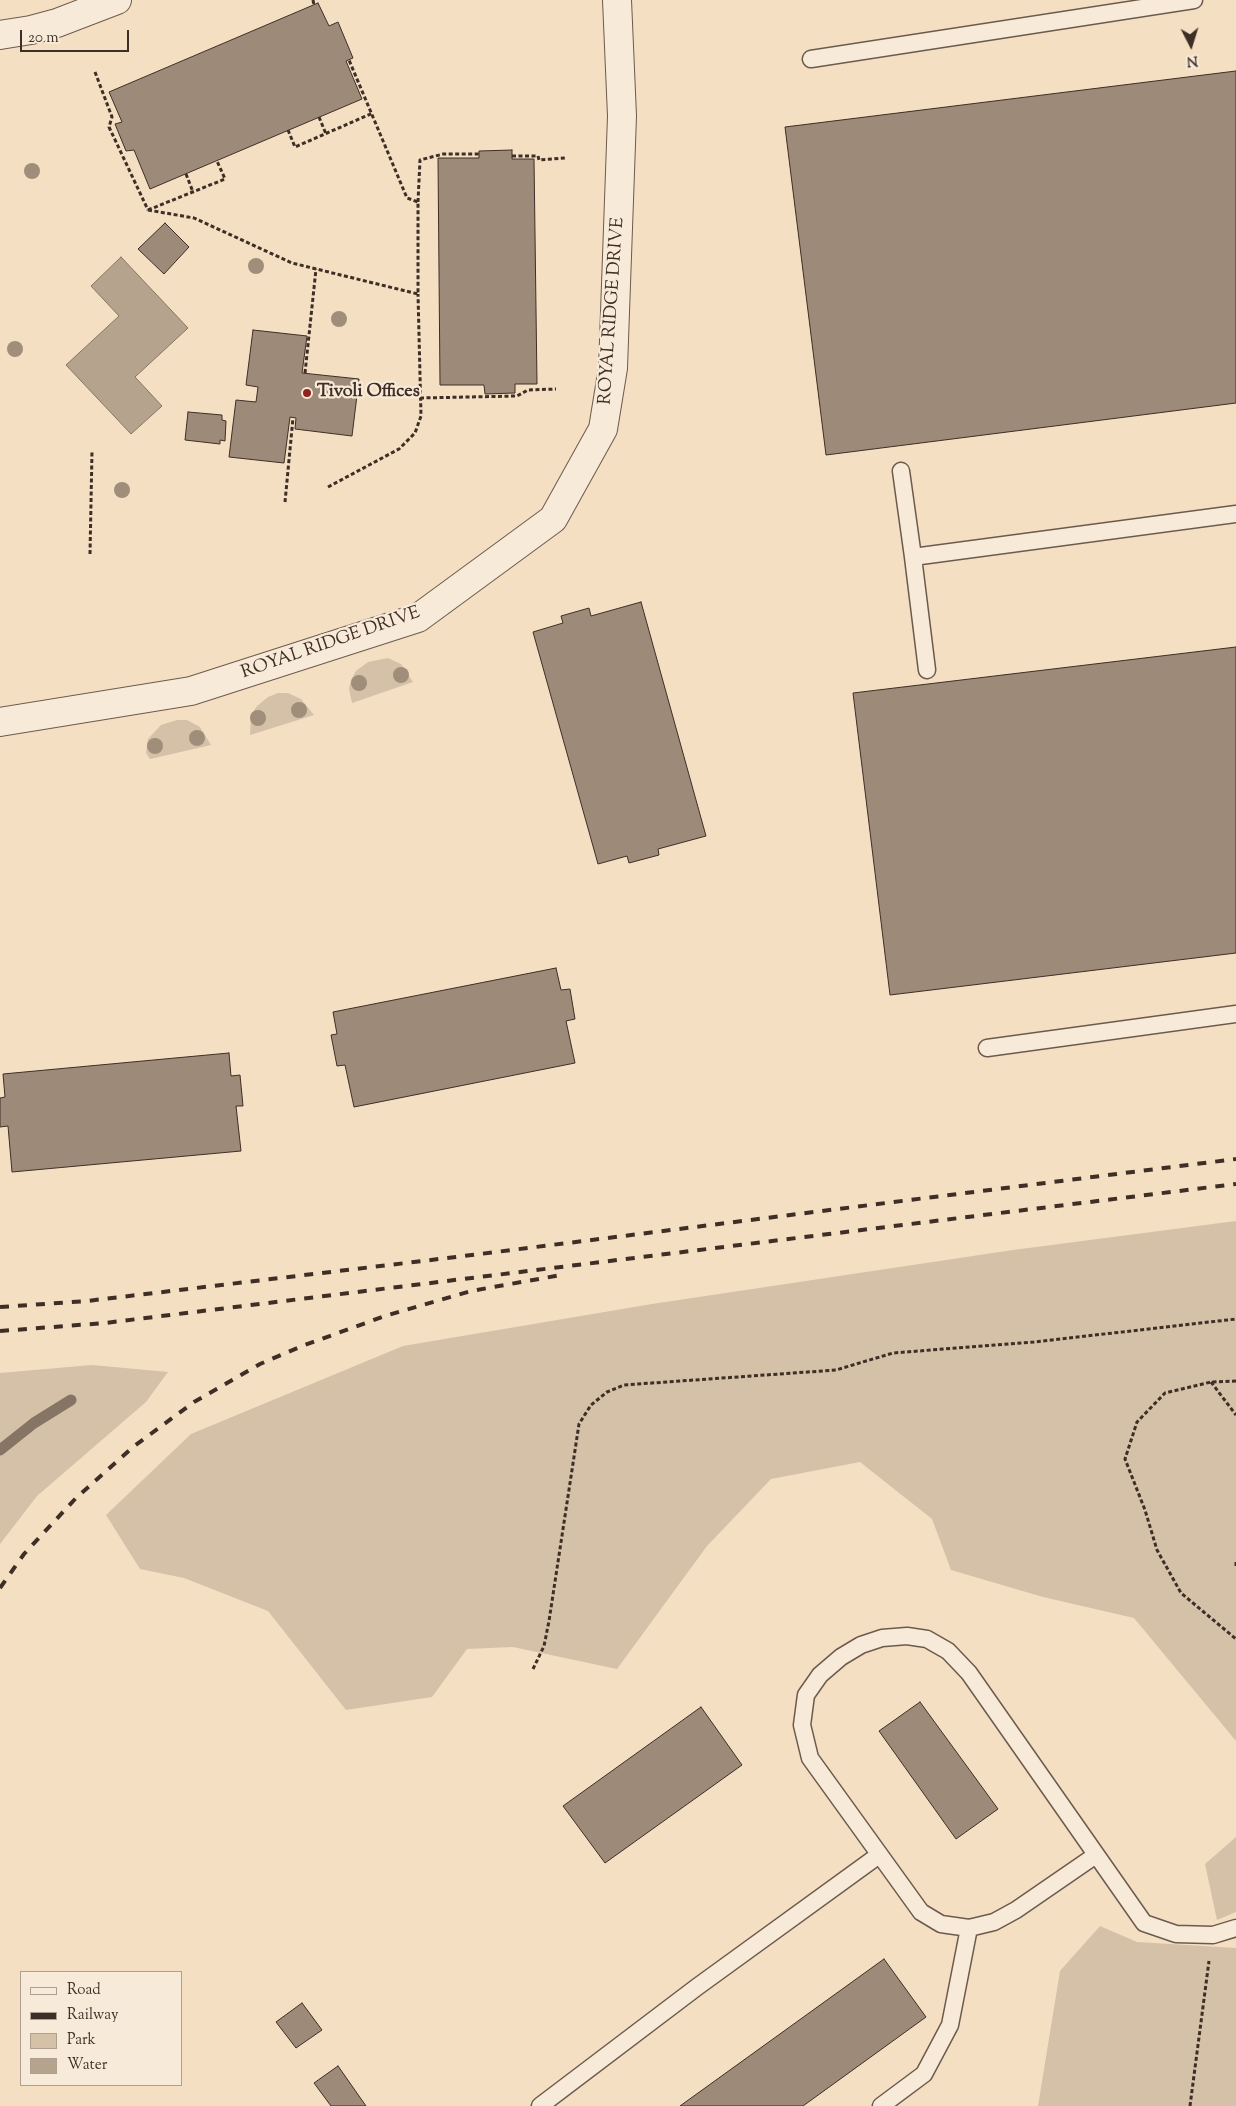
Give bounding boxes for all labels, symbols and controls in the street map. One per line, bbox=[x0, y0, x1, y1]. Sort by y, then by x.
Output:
scale bar bbox=[22, 20, 131, 52]
north arrow bbox=[1166, 20, 1216, 70]
text: 20 m bbox=[28, 28, 59, 49]
text: N bbox=[1186, 49, 1199, 70]
street label: ROYAL RIDGE DRIVE bbox=[596, 217, 630, 405]
place label: Tivoli Offices bbox=[317, 382, 420, 404]
marker: Tivoli Offices bbox=[301, 387, 313, 399]
street label: ROYAL RIDGE DRIVE bbox=[239, 603, 423, 685]
legend bbox=[20, 1971, 182, 2086]
text: Road bbox=[67, 1980, 101, 2001]
text: Railway bbox=[67, 2005, 118, 2026]
text: Park bbox=[67, 2030, 96, 2051]
text: Water bbox=[67, 2055, 107, 2076]

